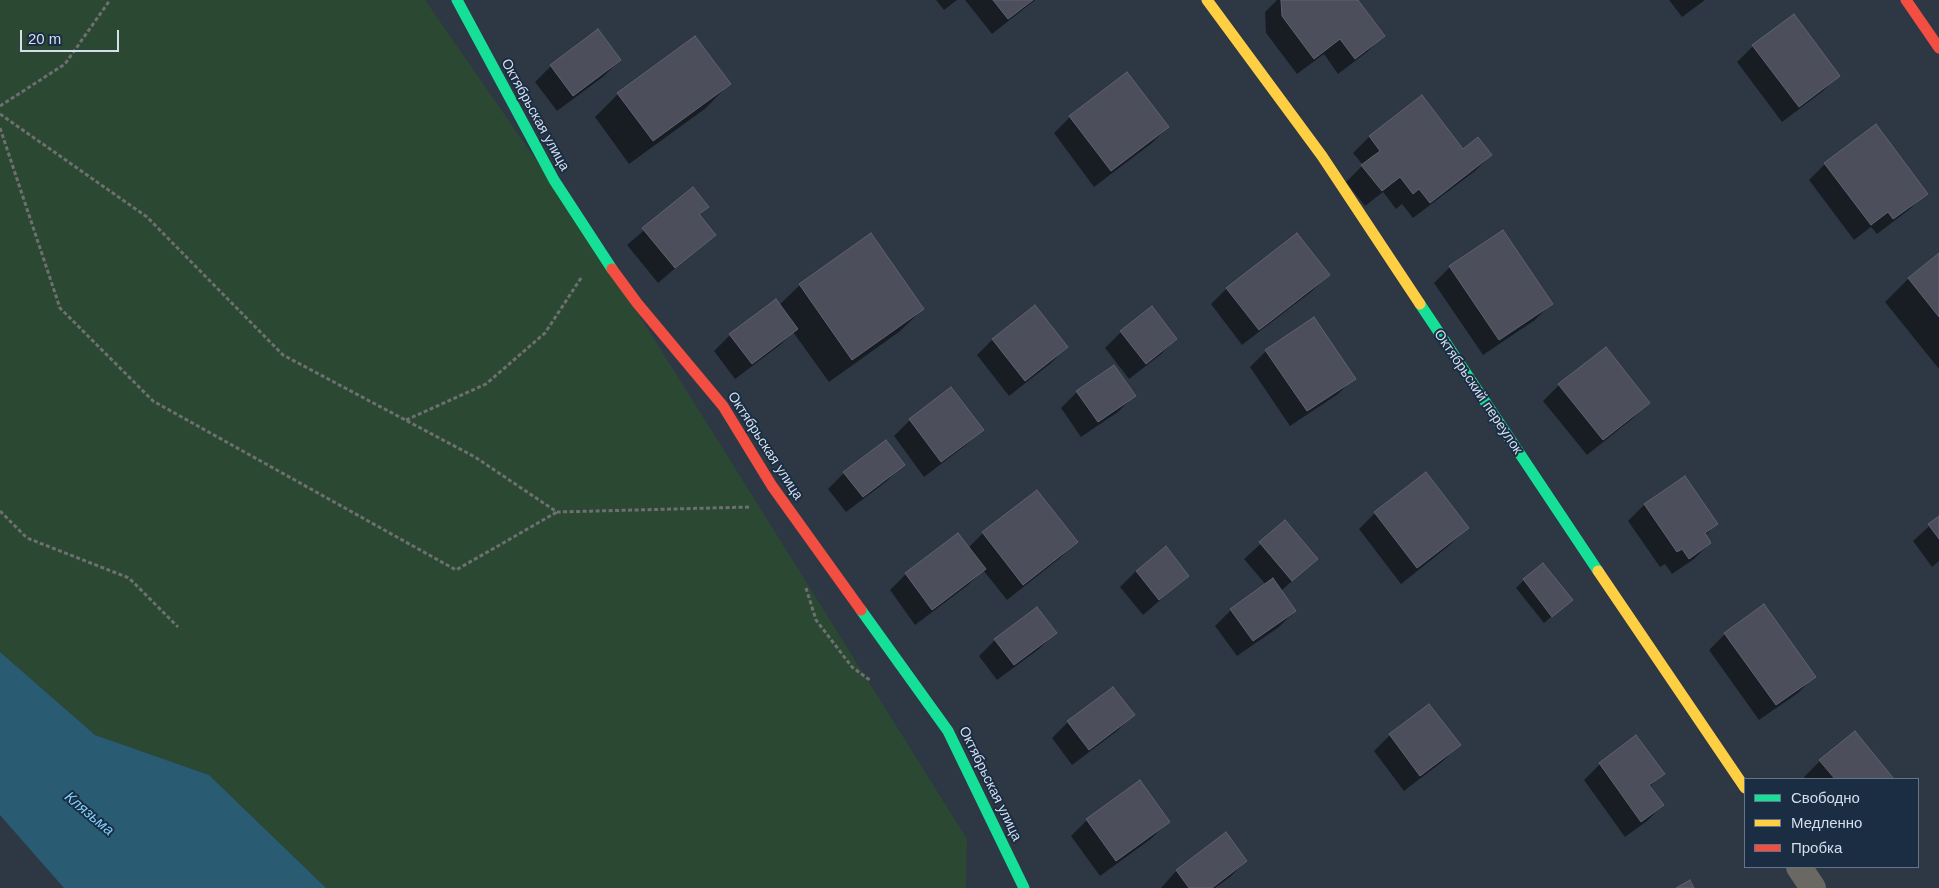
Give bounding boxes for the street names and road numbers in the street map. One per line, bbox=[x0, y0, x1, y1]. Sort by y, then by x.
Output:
street label: Октябрьская улица bbox=[497, 56, 573, 174]
street label: Октябрьский переулок bbox=[1430, 327, 1526, 457]
street label: Октябрьская улица bbox=[724, 389, 806, 503]
street label: Октябрьская улица bbox=[955, 724, 1025, 844]

